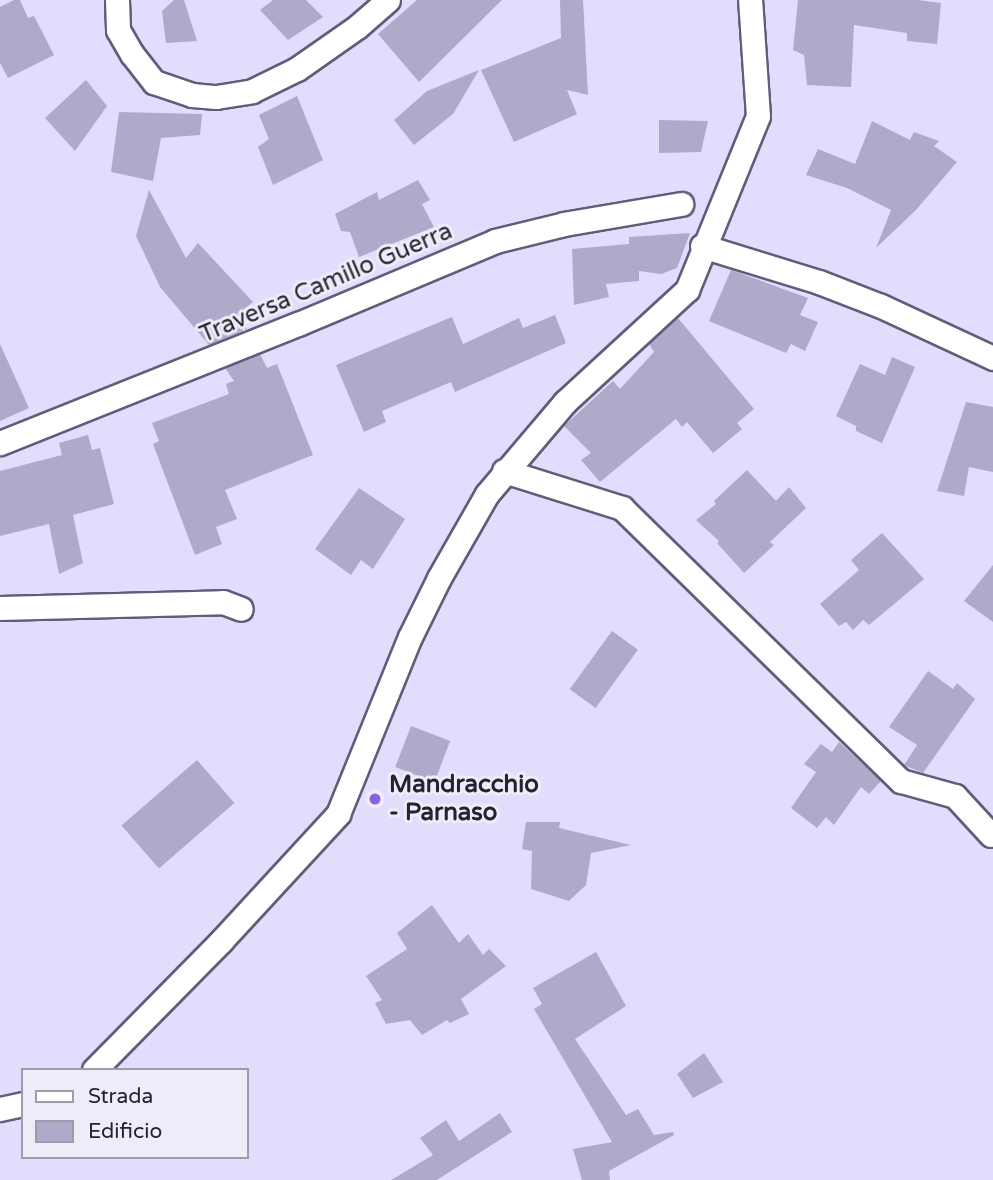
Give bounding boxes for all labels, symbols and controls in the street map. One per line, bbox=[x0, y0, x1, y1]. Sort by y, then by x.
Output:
street label: Traversa Camillo Guerra bbox=[195, 217, 457, 349]
place label: Mandracchio - Parnaso bbox=[389, 771, 539, 827]
marker: Mandracchio - Parnaso bbox=[367, 791, 383, 807]
legend bbox=[21, 1068, 248, 1159]
text: Strada bbox=[88, 1084, 153, 1109]
text: Edificio bbox=[88, 1119, 162, 1144]

